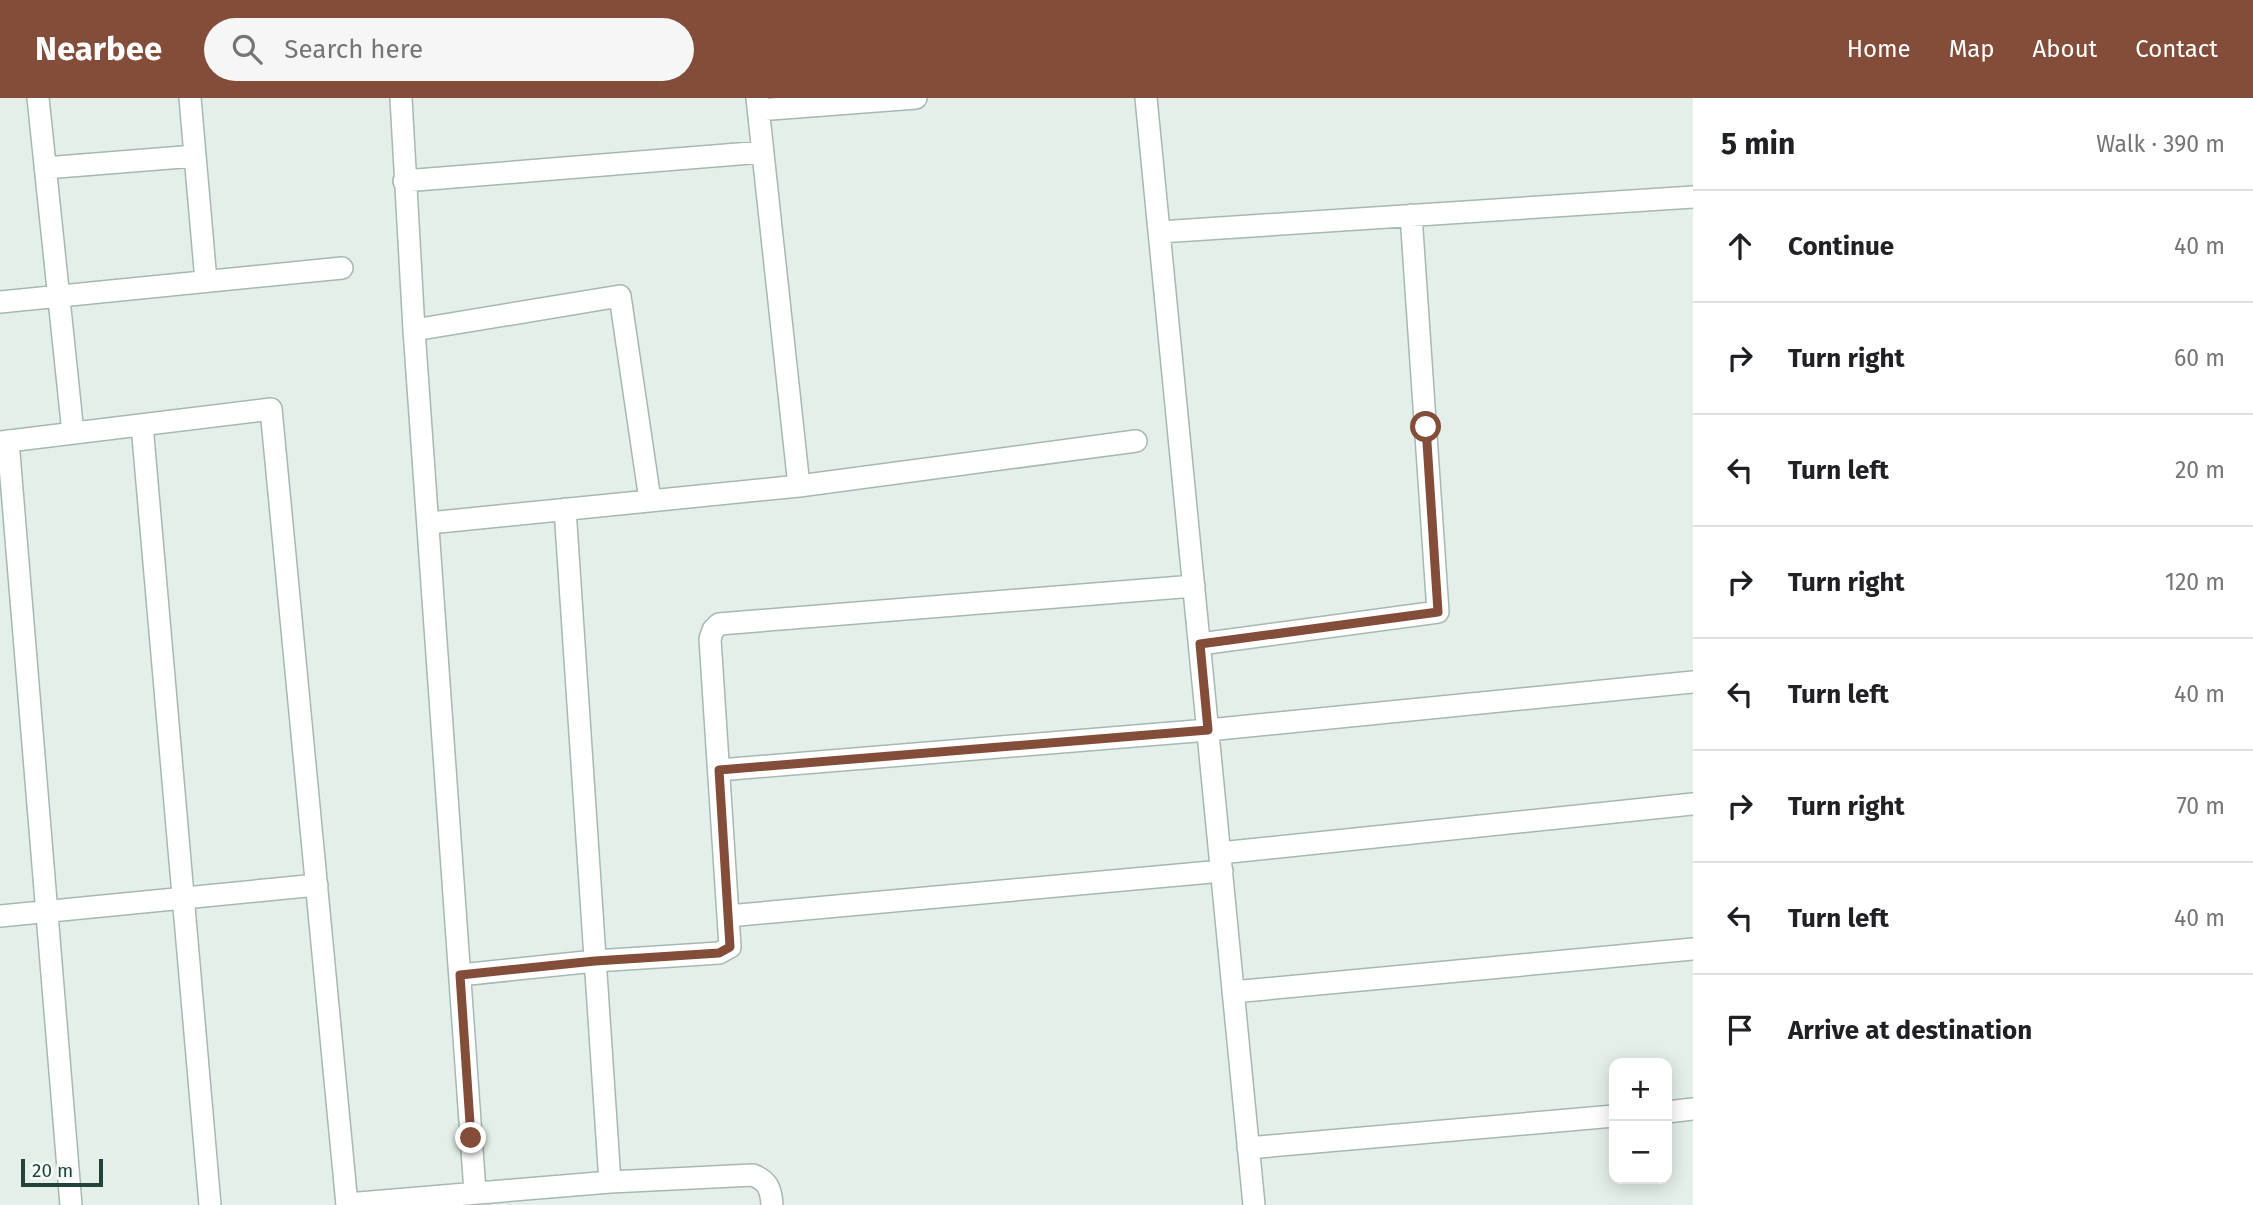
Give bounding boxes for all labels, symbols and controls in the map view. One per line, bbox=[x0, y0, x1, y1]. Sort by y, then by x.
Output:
search box bbox=[204, 18, 694, 81]
text: Nearbee bbox=[35, 29, 162, 69]
icon: search bbox=[228, 30, 266, 68]
text: Search here bbox=[284, 34, 423, 65]
text: Home bbox=[1847, 35, 1911, 63]
text: Map bbox=[1949, 35, 1995, 63]
text: About bbox=[2033, 35, 2097, 63]
text: Contact bbox=[2135, 35, 2218, 63]
text: 5 min bbox=[1721, 126, 1795, 162]
text: Walk · 390 m bbox=[2096, 130, 2225, 158]
icon: ahead bbox=[1721, 227, 1759, 265]
text: Continue bbox=[1788, 231, 1894, 262]
text: 40 m bbox=[2174, 232, 2225, 260]
icon: right bbox=[1721, 339, 1759, 377]
text: Turn right bbox=[1788, 343, 1905, 374]
text: 60 m bbox=[2174, 344, 2225, 372]
route start bbox=[1410, 411, 1441, 442]
icon: left bbox=[1721, 451, 1759, 489]
text: Turn left bbox=[1788, 455, 1889, 486]
text: 20 m bbox=[2175, 456, 2225, 484]
icon: right bbox=[1721, 563, 1759, 601]
text: Turn right bbox=[1788, 567, 1905, 598]
text: 120 m bbox=[2165, 568, 2225, 596]
icon: left bbox=[1721, 675, 1759, 713]
text: Turn left bbox=[1788, 679, 1889, 710]
text: 40 m bbox=[2174, 680, 2225, 708]
icon: right bbox=[1721, 787, 1759, 825]
text: Turn right bbox=[1788, 791, 1905, 822]
text: 70 m bbox=[2176, 792, 2225, 820]
icon: left bbox=[1721, 899, 1759, 937]
text: Turn left bbox=[1788, 903, 1889, 934]
text: 40 m bbox=[2174, 904, 2225, 932]
icon: arrive bbox=[1721, 1011, 1759, 1049]
text: Arrive at destination bbox=[1788, 1015, 2032, 1046]
map controls bbox=[1609, 1058, 1672, 1184]
button: + bbox=[1609, 1058, 1672, 1121]
button: − bbox=[1609, 1121, 1672, 1184]
route end bbox=[455, 1122, 486, 1153]
scale bar bbox=[21, 1156, 103, 1188]
text: 20 m bbox=[32, 1159, 73, 1182]

